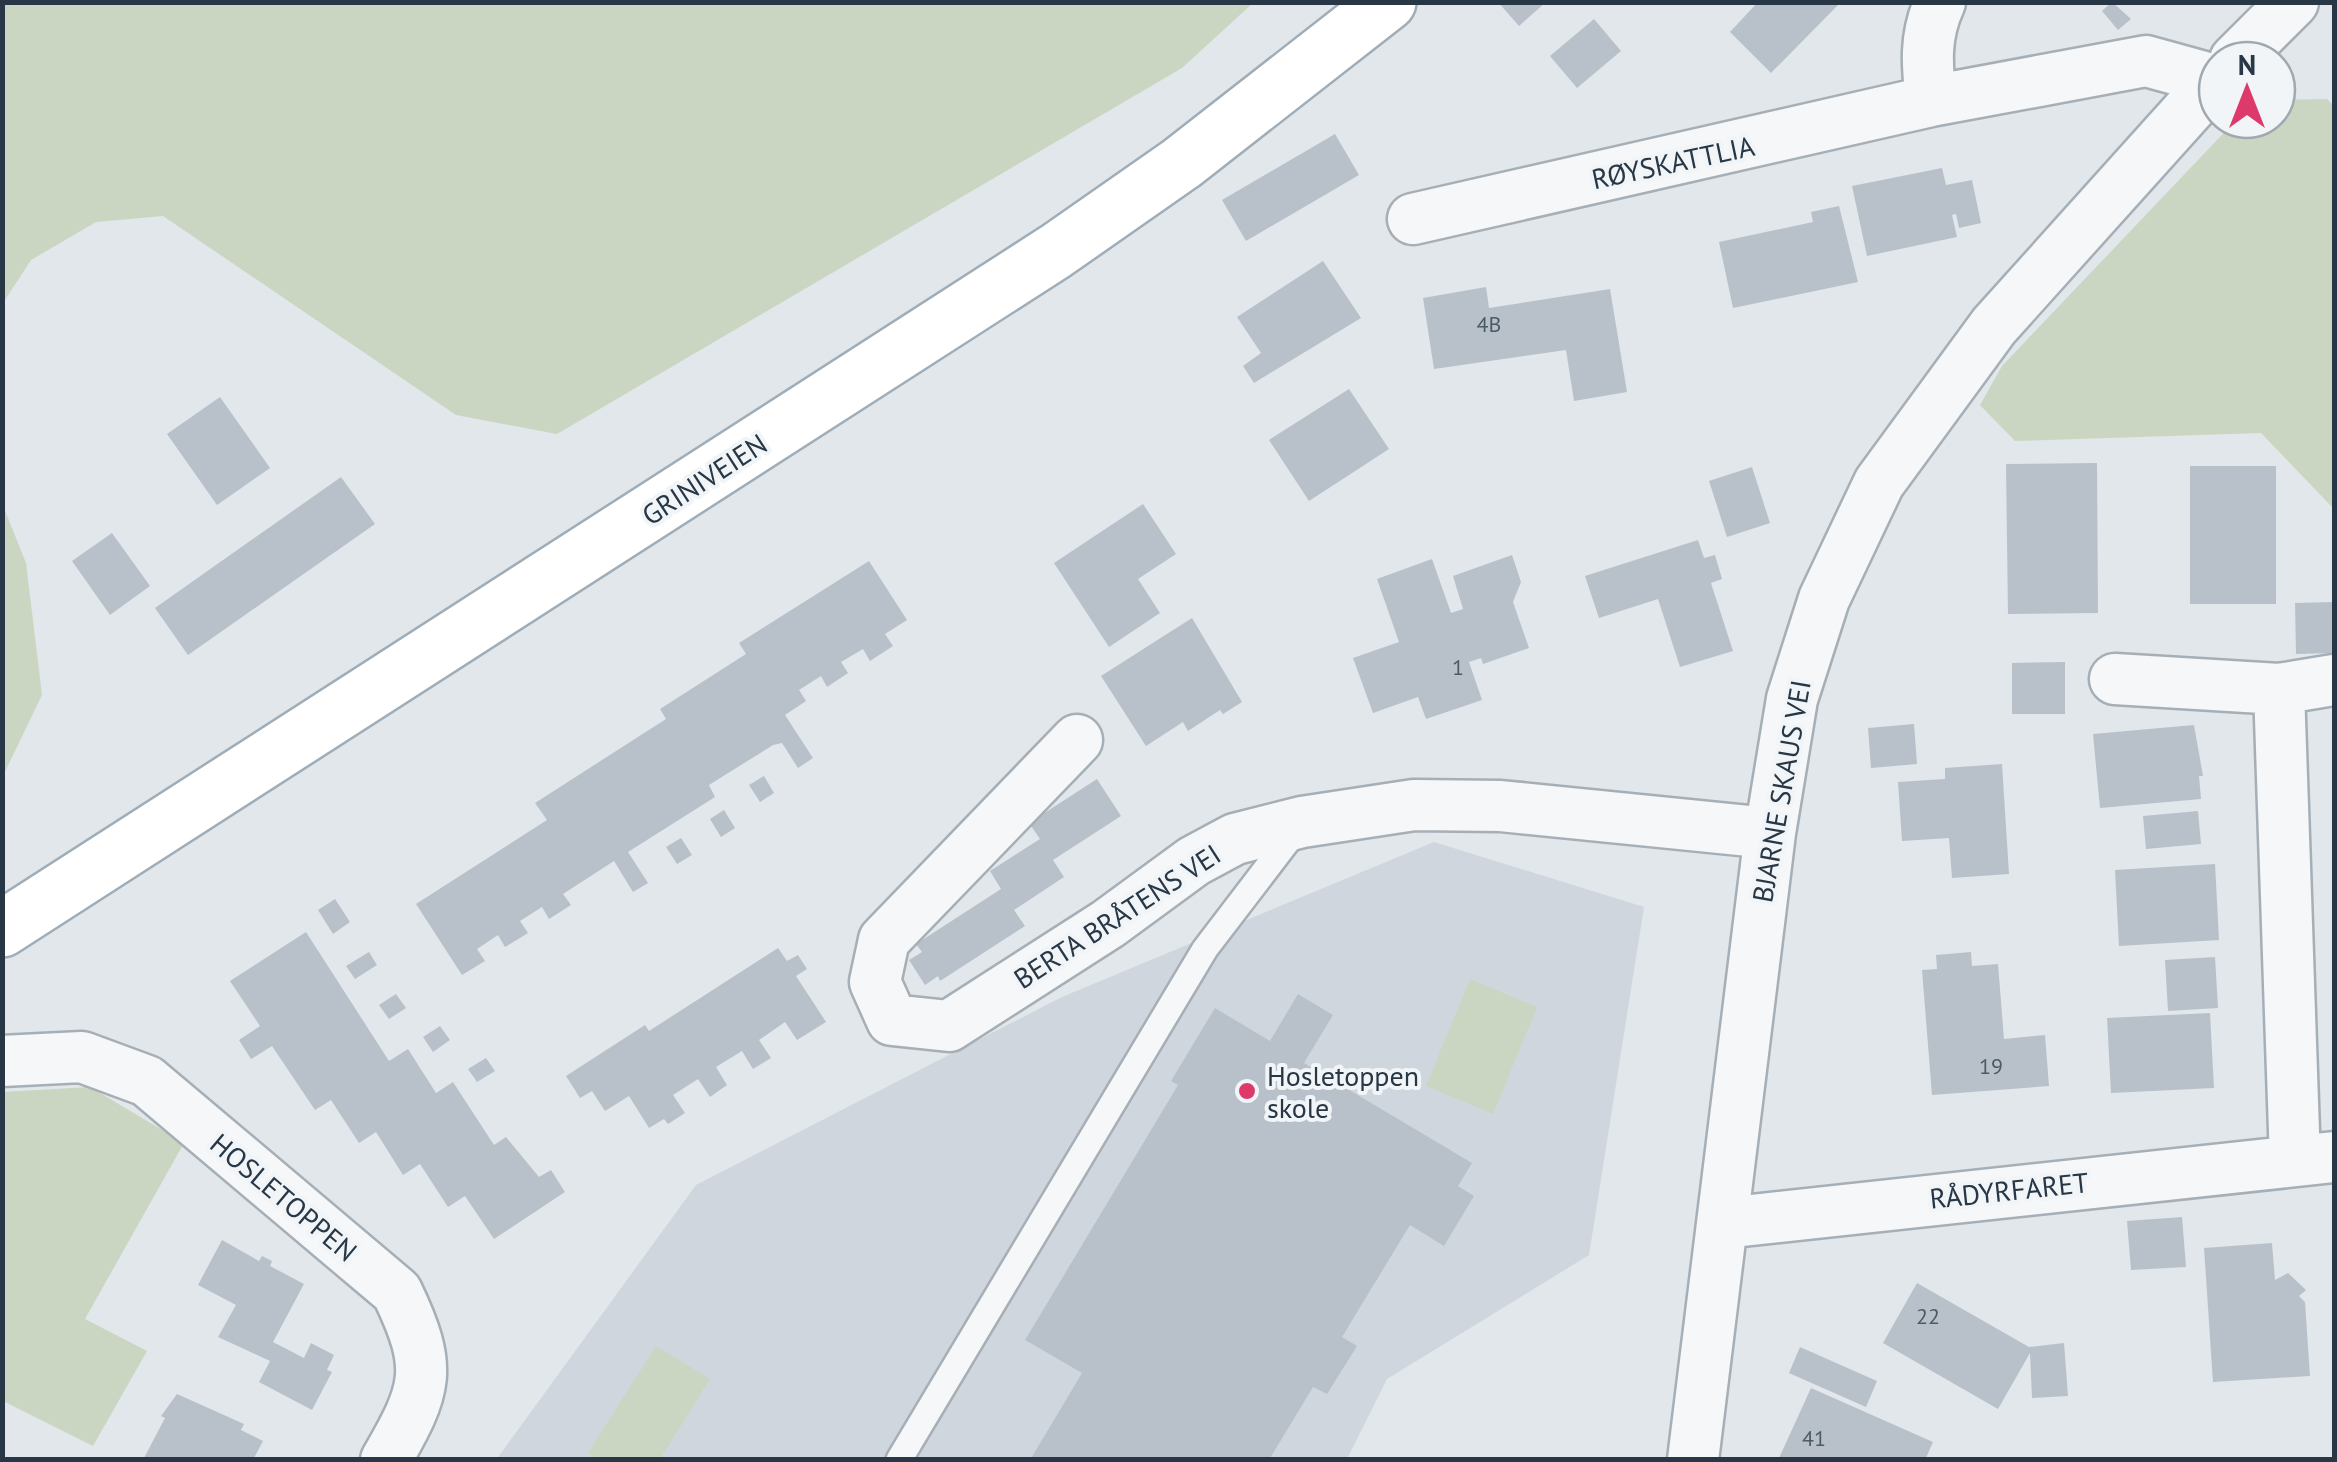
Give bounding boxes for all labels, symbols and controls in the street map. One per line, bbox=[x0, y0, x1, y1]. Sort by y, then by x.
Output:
north arrow bbox=[2197, 40, 2297, 140]
text: N bbox=[2238, 46, 2256, 83]
street label: RØYSKATTLIA bbox=[1588, 127, 1758, 197]
house number: 4B bbox=[1477, 310, 1501, 338]
street label: GRINIVEIEN bbox=[634, 425, 774, 533]
house number: 1 bbox=[1452, 653, 1464, 681]
street label: BJARNE SKAUS VEI bbox=[1743, 677, 1819, 905]
street label: BERTA BRÅTENS VEI bbox=[1007, 835, 1227, 997]
house number: 19 bbox=[1979, 1052, 2003, 1080]
place label: Hosletoppen skole bbox=[1267, 1057, 1419, 1126]
marker: Hosletoppen skole bbox=[1236, 1080, 1258, 1102]
street label: HOSLETOPPEN bbox=[203, 1125, 365, 1269]
street label: RÅDYRFARET bbox=[1928, 1163, 2091, 1217]
house number: 22 bbox=[1916, 1302, 1940, 1330]
house number: 41 bbox=[1802, 1424, 1826, 1452]

